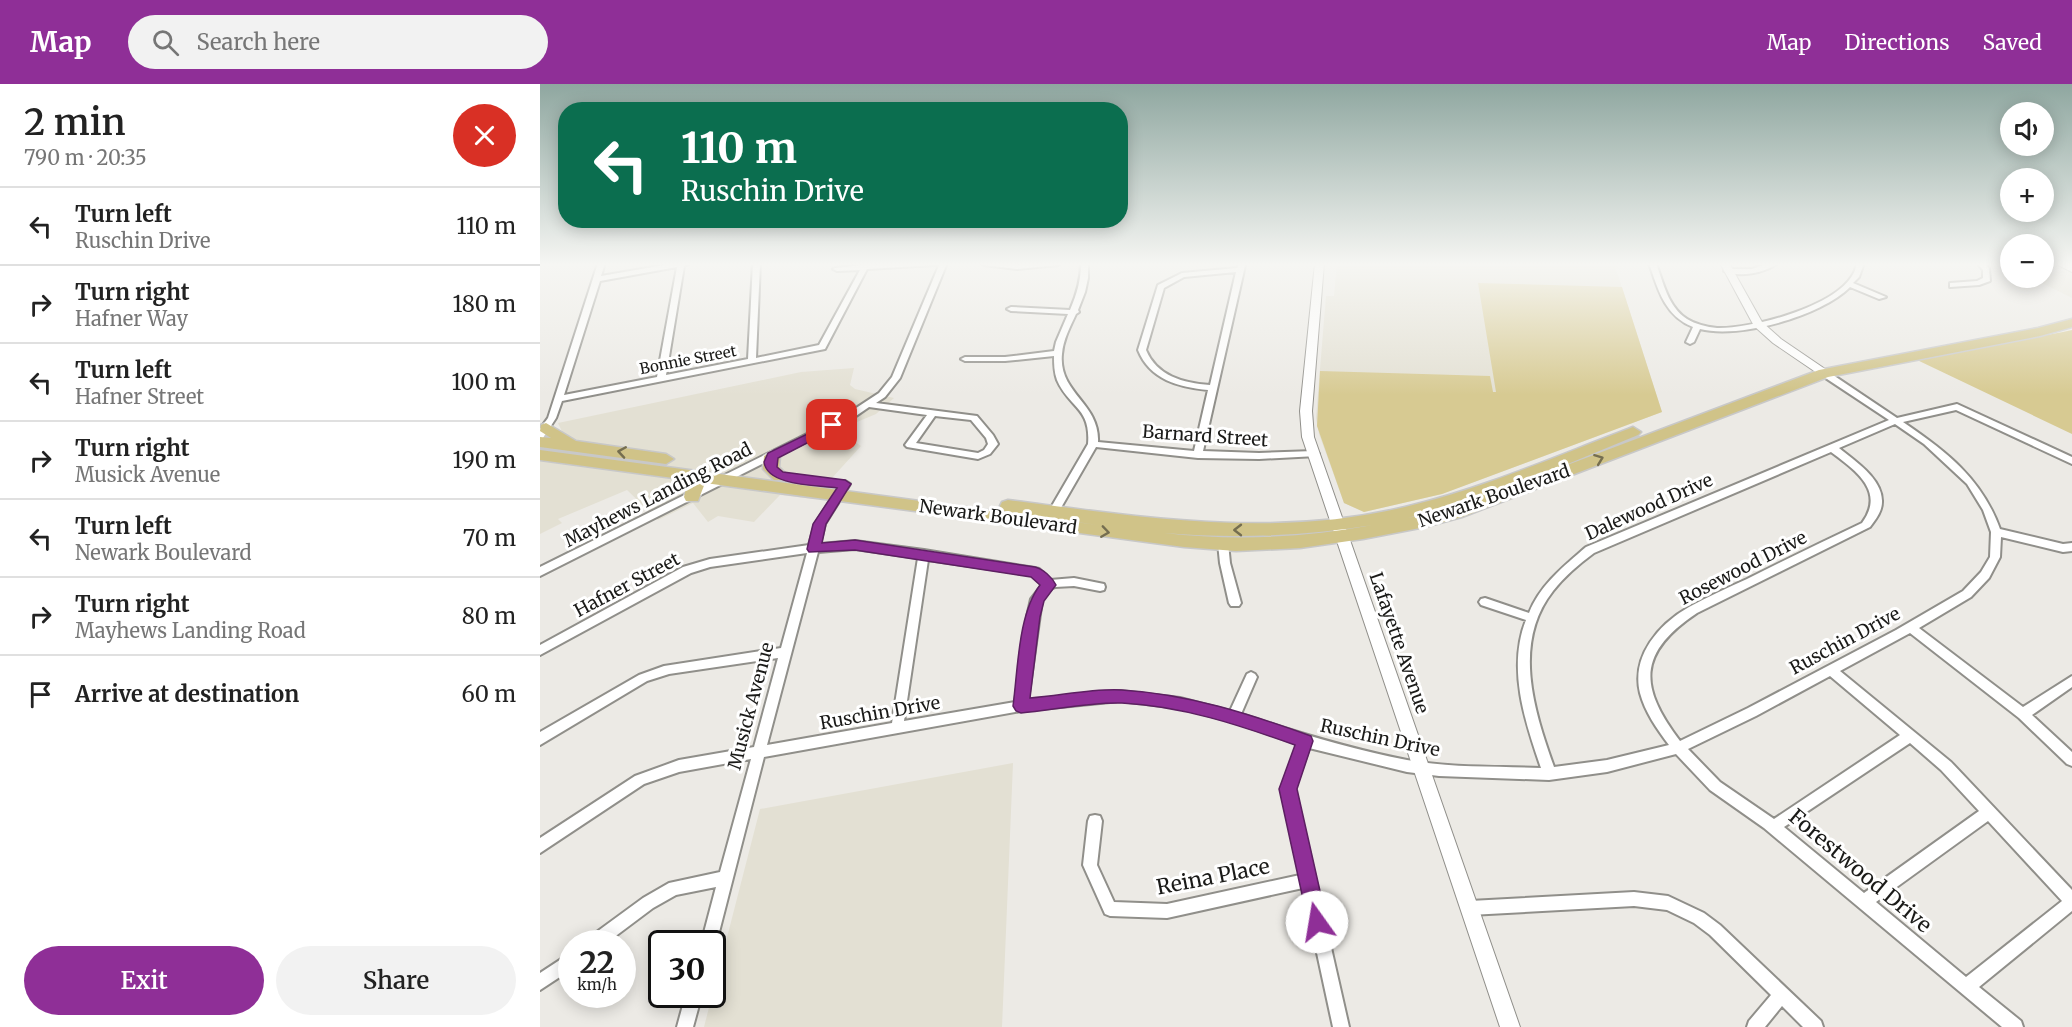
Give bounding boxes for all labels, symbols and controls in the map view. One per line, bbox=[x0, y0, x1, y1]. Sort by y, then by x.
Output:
search box bbox=[128, 15, 548, 69]
text: Map bbox=[30, 24, 92, 60]
icon: search bbox=[149, 26, 182, 59]
text: Search here bbox=[197, 28, 320, 56]
text: Map bbox=[1767, 29, 1811, 56]
text: Directions bbox=[1844, 29, 1949, 56]
text: Saved bbox=[1982, 29, 2042, 56]
text: 2 min bbox=[24, 100, 126, 145]
map controls bbox=[2000, 102, 2054, 288]
button: sound bbox=[2000, 102, 2054, 156]
button: close bbox=[453, 104, 516, 167]
text: 110 m bbox=[681, 122, 797, 174]
icon: left bbox=[582, 126, 660, 204]
text: 790 m · 20:35 bbox=[24, 145, 147, 170]
button: + bbox=[2000, 168, 2054, 222]
text: Ruschin Drive bbox=[681, 174, 864, 208]
text: Turn left bbox=[75, 200, 172, 228]
icon: left bbox=[24, 210, 57, 243]
text: 110 m bbox=[457, 212, 516, 240]
text: Ruschin Drive bbox=[75, 228, 210, 253]
button: − bbox=[2000, 234, 2054, 288]
text: Turn right bbox=[75, 278, 189, 306]
icon: right bbox=[24, 288, 57, 321]
text: 180 m bbox=[452, 290, 516, 318]
text: Hafner Way bbox=[75, 306, 188, 331]
street label: Bonnie Street bbox=[638, 341, 738, 378]
text: Turn left bbox=[75, 356, 172, 384]
icon: left bbox=[24, 366, 57, 399]
text: 100 m bbox=[451, 368, 516, 396]
text: Hafner Street bbox=[75, 384, 204, 409]
pin bbox=[806, 399, 857, 450]
icon: arrive bbox=[815, 408, 848, 441]
street label: Barnard Street bbox=[1141, 420, 1269, 451]
text: Turn right bbox=[75, 434, 189, 462]
street label: Mayhews Landing Road bbox=[560, 437, 756, 552]
icon: right bbox=[24, 444, 57, 477]
text: 190 m bbox=[453, 446, 516, 474]
one-way arrow bbox=[618, 447, 627, 459]
one-way arrow bbox=[1592, 454, 1603, 466]
street label: Newark Boulevard bbox=[1415, 459, 1573, 532]
text: Musick Avenue bbox=[75, 462, 220, 487]
street label: Dalewood Drive bbox=[1581, 468, 1716, 545]
street label: Newark Boulevard bbox=[918, 494, 1079, 539]
text: Turn left bbox=[75, 512, 172, 540]
icon: left bbox=[24, 522, 57, 555]
text: 70 m bbox=[463, 524, 516, 552]
one-way arrow bbox=[1234, 524, 1243, 536]
one-way arrow bbox=[1100, 525, 1109, 537]
street label: Rosewood Drive bbox=[1675, 525, 1810, 610]
text: Newark Boulevard bbox=[75, 540, 252, 565]
street label: Hafner Street bbox=[570, 547, 683, 622]
street label: Lafayette Avenue bbox=[1365, 569, 1434, 717]
text: Turn right bbox=[75, 590, 189, 618]
icon: right bbox=[24, 600, 57, 633]
text: 80 m bbox=[462, 602, 516, 630]
street label: Ruschin Drive bbox=[1786, 602, 1904, 679]
text: Mayhews Landing Road bbox=[75, 618, 306, 643]
street label: Musick Avenue bbox=[722, 640, 779, 772]
icon: arrive bbox=[24, 678, 57, 711]
text: Arrive at destination bbox=[75, 680, 299, 708]
text: 60 m bbox=[462, 680, 516, 708]
street label: Ruschin Drive bbox=[818, 691, 942, 734]
street label: Ruschin Drive bbox=[1318, 714, 1442, 761]
street label: Forestwood Drive bbox=[1783, 803, 1937, 938]
street label: Reina Place bbox=[1154, 852, 1272, 901]
position arrow bbox=[1285, 890, 1349, 954]
speed limit sign: 30 bbox=[648, 930, 726, 1008]
text: 22 bbox=[580, 943, 614, 981]
button: Exit bbox=[24, 946, 264, 1015]
button: Share bbox=[276, 946, 516, 1015]
text: km/h bbox=[577, 975, 617, 994]

